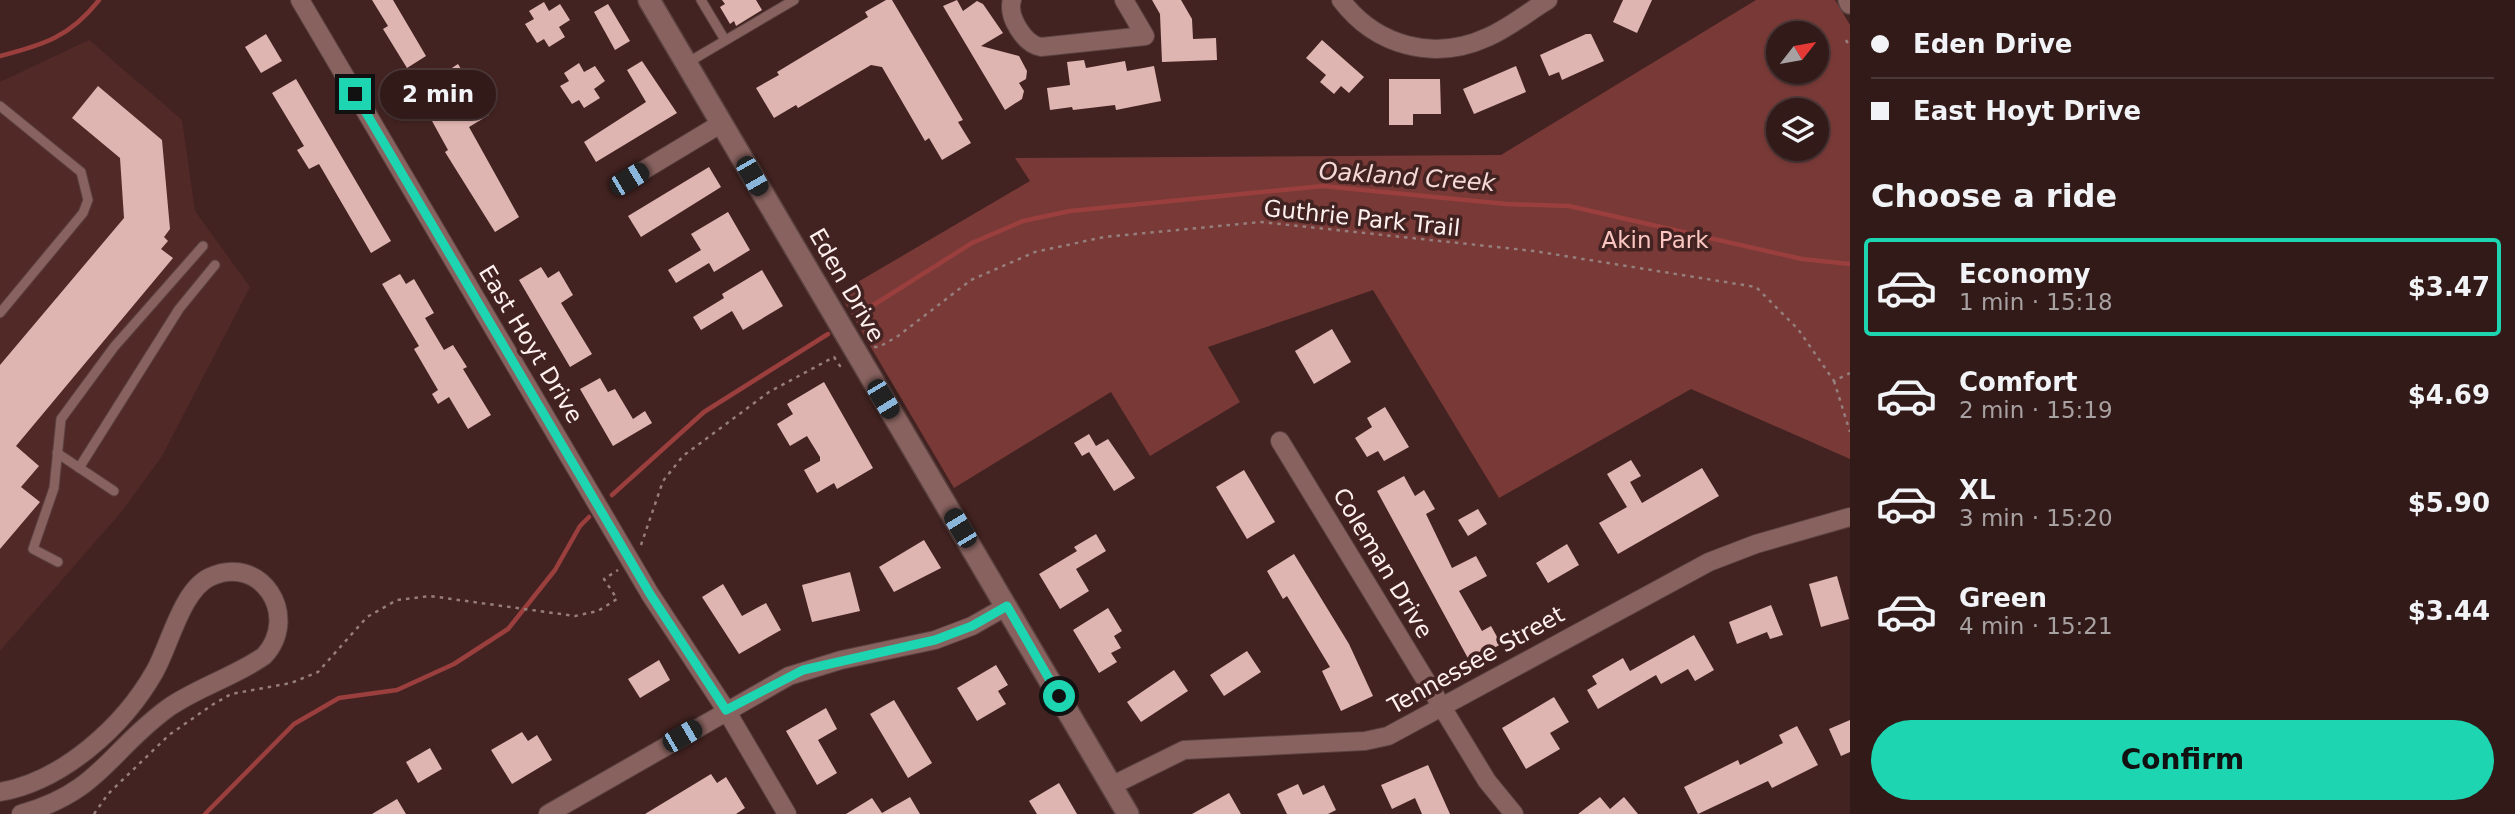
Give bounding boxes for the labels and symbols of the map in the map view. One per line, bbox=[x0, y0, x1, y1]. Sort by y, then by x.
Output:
north arrow bbox=[1766, 21, 1829, 84]
callout: 2 min bbox=[380, 70, 495, 119]
route end bbox=[339, 78, 371, 110]
car bbox=[733, 153, 772, 199]
water label: Oakland Creek bbox=[1318, 157, 1497, 197]
car bbox=[606, 159, 653, 199]
street label: Guthrie Park Trail bbox=[1263, 195, 1461, 241]
street label: Eden Drive bbox=[804, 224, 890, 346]
park label: Akin Park bbox=[1601, 227, 1709, 253]
street label: East Hoyt Drive bbox=[474, 260, 588, 428]
car bbox=[864, 376, 903, 422]
street label: Coleman Drive bbox=[1328, 483, 1438, 643]
car bbox=[941, 505, 980, 551]
street label: Tennessee Street bbox=[1383, 601, 1568, 720]
route start bbox=[1043, 680, 1075, 712]
car bbox=[659, 716, 706, 756]

